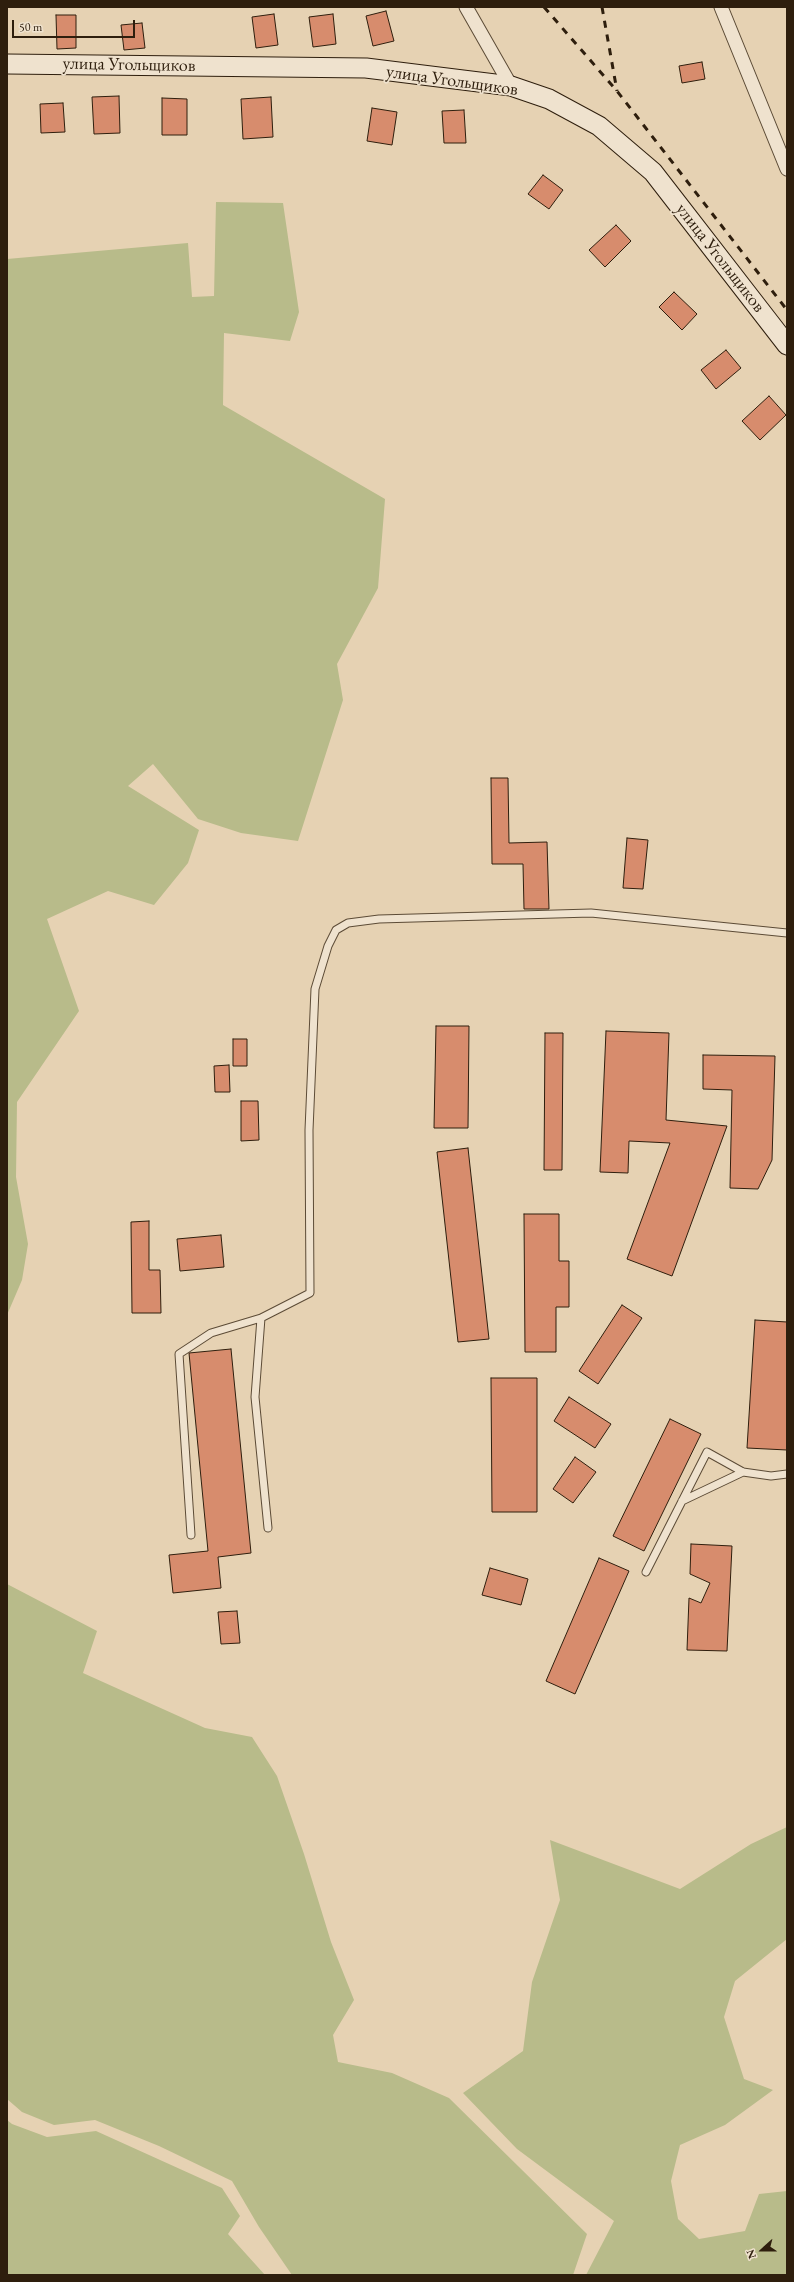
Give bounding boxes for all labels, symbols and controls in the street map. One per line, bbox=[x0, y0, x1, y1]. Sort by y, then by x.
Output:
scale bar bbox=[14, 12, 137, 38]
text: 50 m bbox=[19, 19, 42, 35]
street label: улица Угольщиков bbox=[62, 53, 196, 77]
street label: улица Угольщиков bbox=[385, 61, 519, 101]
street label: улица Угольщиков bbox=[671, 199, 769, 317]
north arrow bbox=[742, 2230, 782, 2270]
text: N bbox=[743, 2248, 759, 2261]

